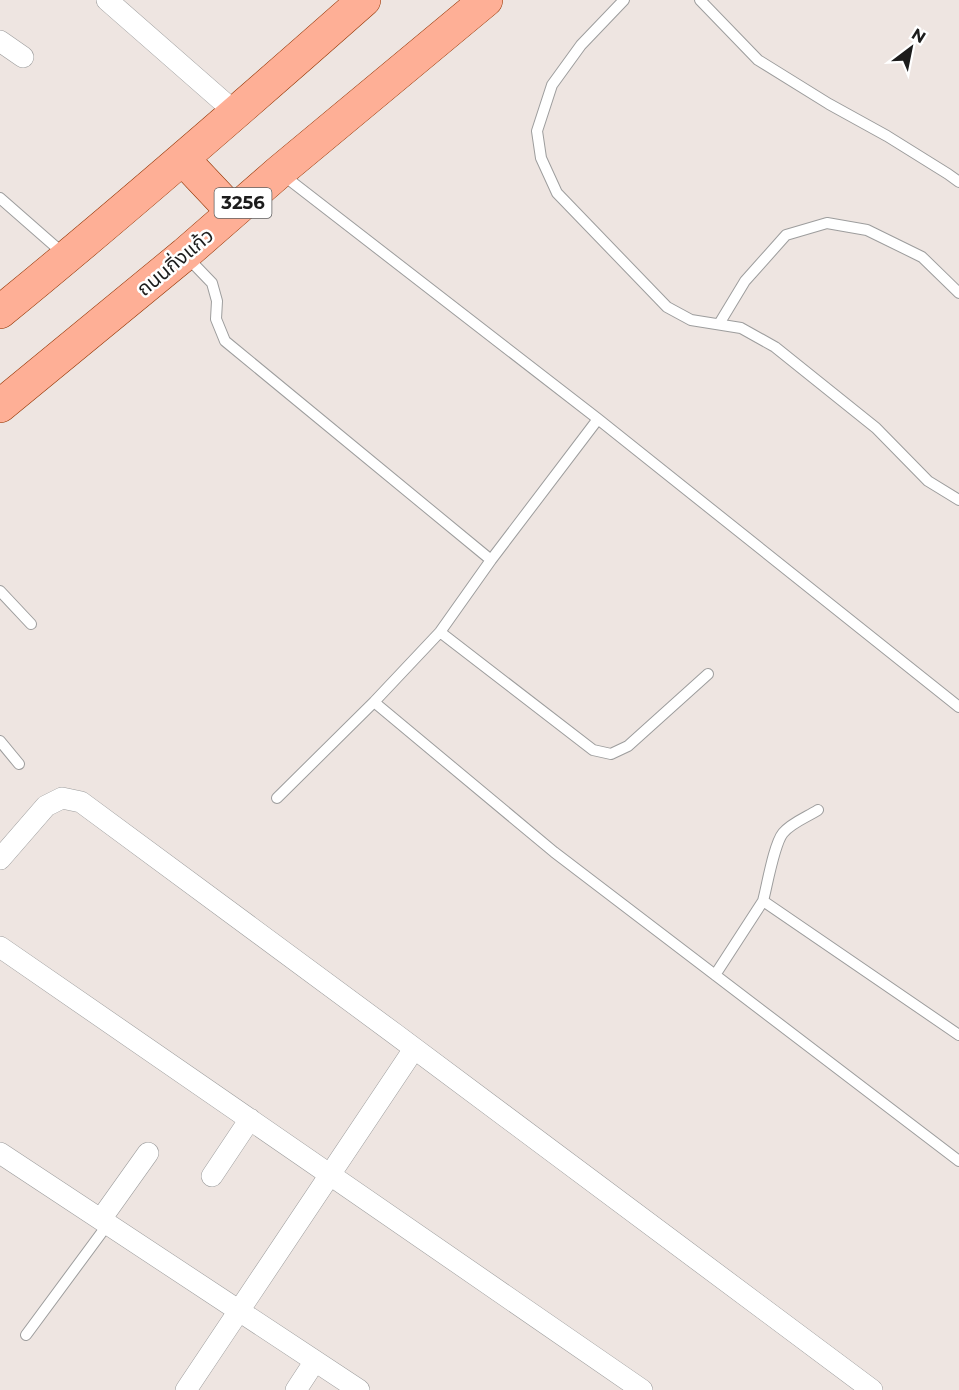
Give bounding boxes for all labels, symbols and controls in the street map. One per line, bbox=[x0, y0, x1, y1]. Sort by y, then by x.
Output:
north arrow bbox=[881, 18, 941, 78]
text: N bbox=[908, 24, 929, 47]
road number: 3256 bbox=[214, 188, 272, 218]
street label: ถนนกิ่งแก้ว bbox=[131, 222, 218, 301]

